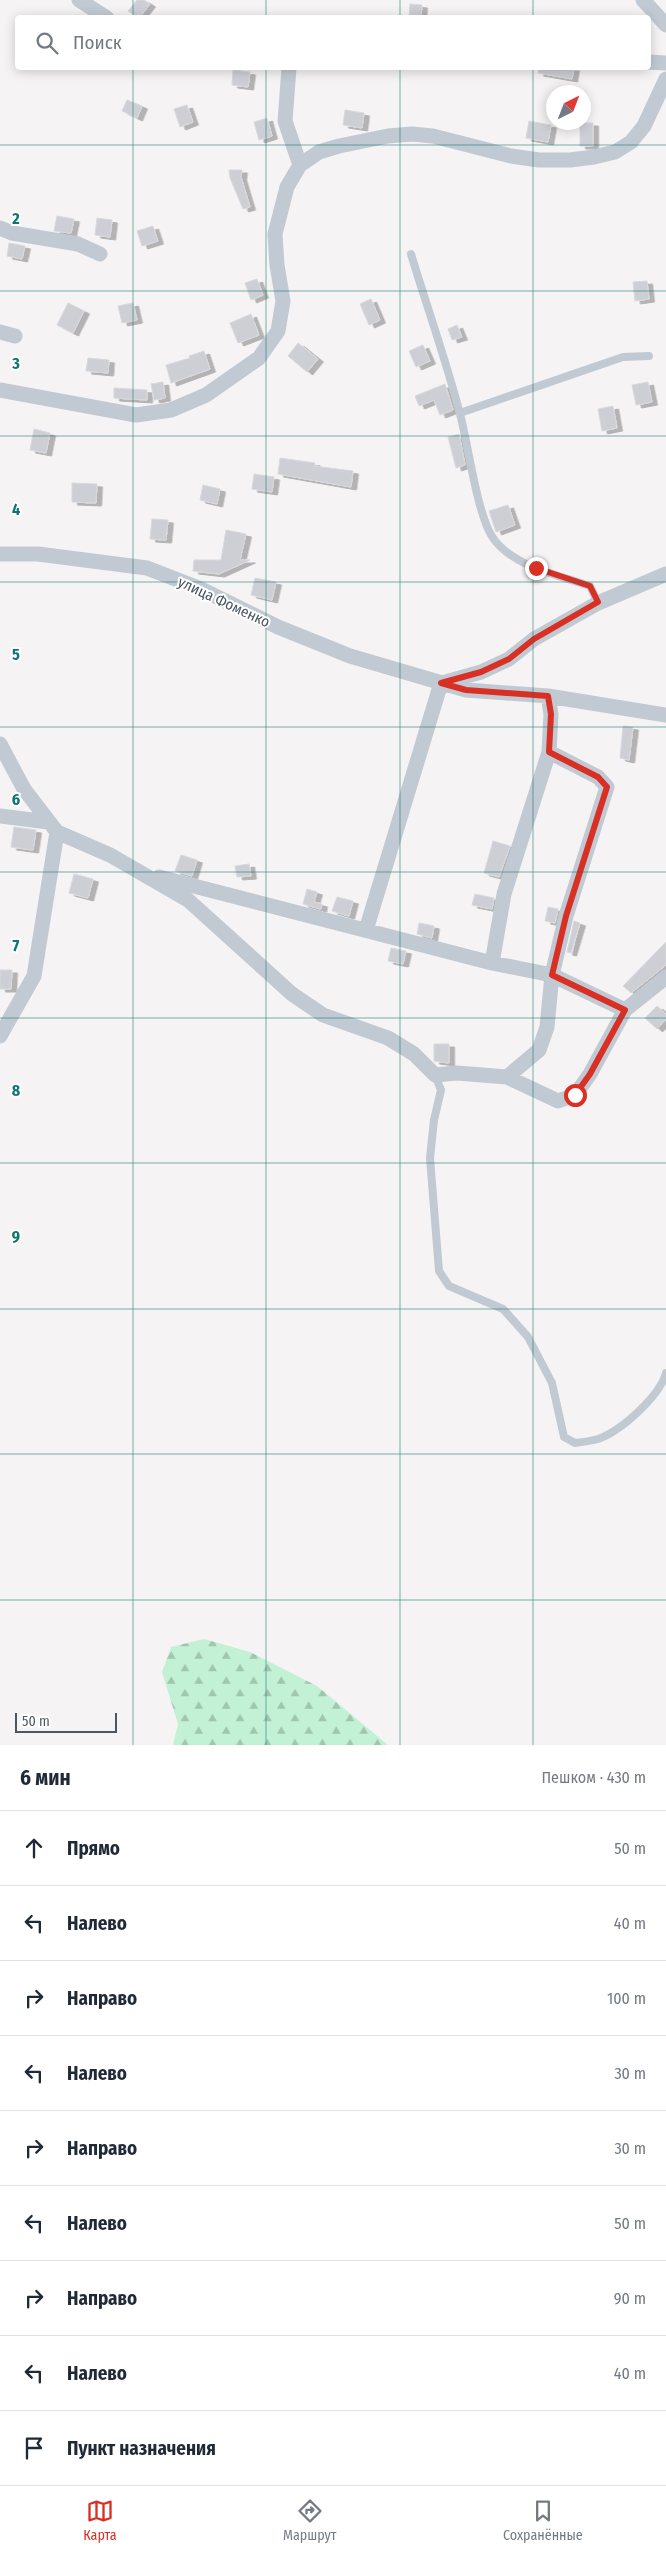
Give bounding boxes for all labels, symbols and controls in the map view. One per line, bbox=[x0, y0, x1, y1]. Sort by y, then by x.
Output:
search box bbox=[15, 15, 651, 70]
icon: search bbox=[33, 29, 61, 57]
text: Поиск bbox=[73, 31, 122, 54]
north arrow bbox=[546, 85, 591, 130]
text: 2 bbox=[11, 209, 20, 228]
text: 3 bbox=[11, 354, 20, 373]
text: 4 bbox=[12, 500, 20, 519]
route end bbox=[525, 557, 548, 580]
street label: улица Фоменко bbox=[175, 573, 273, 631]
text: 5 bbox=[12, 645, 20, 664]
text: 6 bbox=[12, 790, 20, 809]
text: 7 bbox=[13, 936, 20, 955]
text: 8 bbox=[12, 1081, 21, 1100]
route start bbox=[564, 1084, 587, 1107]
text: 9 bbox=[12, 1227, 20, 1246]
scale bar bbox=[15, 1710, 118, 1733]
text: 50 m bbox=[22, 1713, 50, 1730]
text: 6 мин bbox=[20, 1765, 71, 1791]
text: Пешком · 430 m bbox=[541, 1768, 646, 1787]
icon: ahead bbox=[20, 1834, 48, 1862]
text: Прямо bbox=[67, 1837, 120, 1860]
text: 50 m bbox=[614, 1839, 646, 1858]
icon: left bbox=[20, 1909, 48, 1937]
text: Налево bbox=[67, 1912, 127, 1935]
text: 40 m bbox=[614, 1914, 646, 1933]
icon: right bbox=[20, 1984, 48, 2012]
text: Направо bbox=[67, 1987, 137, 2010]
text: 100 m bbox=[607, 1989, 646, 2008]
icon: left bbox=[20, 2059, 48, 2087]
text: Налево bbox=[67, 2062, 127, 2085]
text: 30 m bbox=[614, 2064, 646, 2083]
icon: right bbox=[20, 2134, 48, 2162]
text: Направо bbox=[67, 2137, 137, 2160]
text: 30 m bbox=[614, 2139, 646, 2158]
icon: left bbox=[20, 2209, 48, 2237]
text: Налево bbox=[67, 2212, 127, 2235]
text: 50 m bbox=[614, 2214, 646, 2233]
icon: right bbox=[20, 2284, 48, 2312]
text: Направо bbox=[67, 2287, 137, 2310]
text: 90 m bbox=[614, 2289, 646, 2308]
icon: left bbox=[20, 2359, 48, 2387]
text: Налево bbox=[67, 2362, 127, 2385]
text: 40 m bbox=[614, 2364, 646, 2383]
icon: arrive bbox=[20, 2434, 48, 2462]
text: Пункт назначения bbox=[67, 2437, 216, 2460]
tab: Карта bbox=[83, 2497, 117, 2544]
tab: Маршрут bbox=[283, 2497, 337, 2544]
tab: Сохранённые bbox=[503, 2497, 583, 2544]

